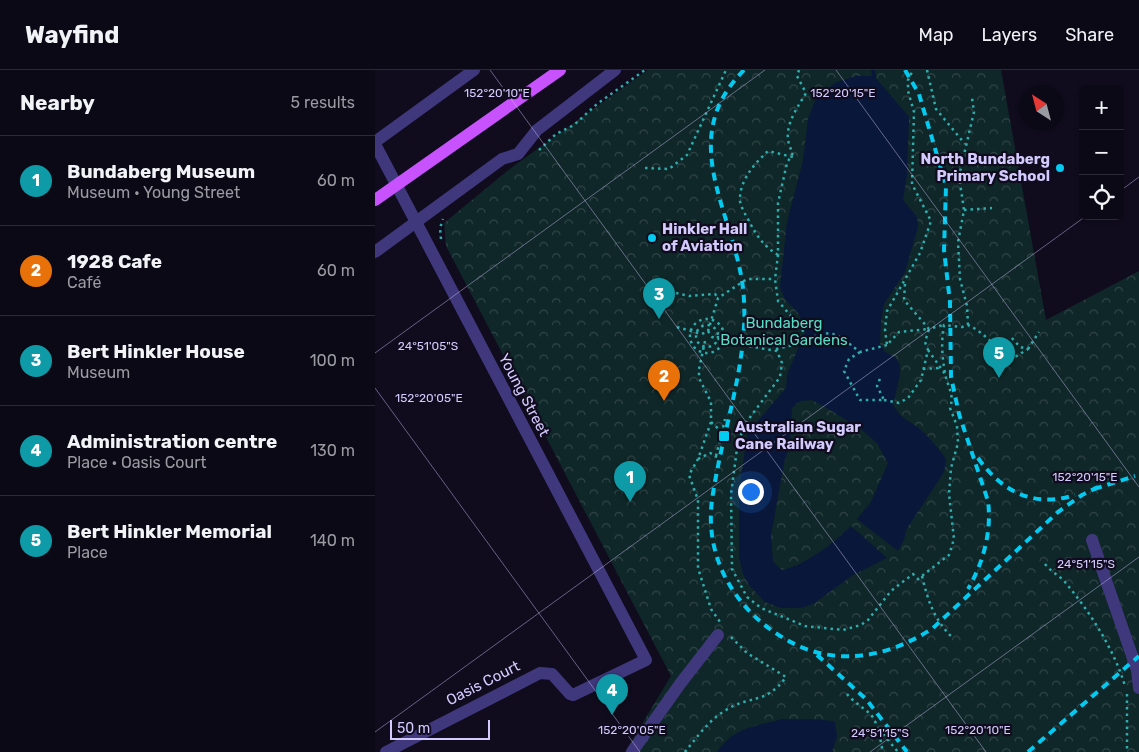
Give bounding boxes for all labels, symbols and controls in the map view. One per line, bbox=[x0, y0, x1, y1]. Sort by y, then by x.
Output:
text: Wayfind bbox=[25, 21, 119, 49]
text: Map bbox=[919, 24, 954, 46]
text: Layers bbox=[982, 24, 1037, 46]
text: Share bbox=[1065, 24, 1114, 46]
north arrow bbox=[1019, 85, 1064, 130]
map controls bbox=[1079, 85, 1124, 220]
button: + bbox=[1079, 85, 1124, 130]
text: 152°20'10"E bbox=[464, 86, 530, 100]
text: 152°20'15"E bbox=[810, 86, 876, 100]
text: Nearby bbox=[20, 90, 95, 115]
text: 5 results bbox=[291, 93, 355, 112]
button: − bbox=[1079, 130, 1124, 175]
place label: North Bundaberg Primary School bbox=[921, 150, 1050, 185]
text: Bundaberg Museum bbox=[67, 160, 255, 183]
marker: North Bundaberg Primary School bbox=[1054, 162, 1066, 174]
text: 1 bbox=[32, 171, 40, 190]
text: 60 m bbox=[317, 171, 355, 190]
button: locate bbox=[1079, 175, 1124, 220]
text: Museum · Young Street bbox=[67, 183, 240, 202]
place label: Hinkler Hall of Aviation bbox=[662, 220, 747, 255]
marker: Hinkler Hall of Aviation bbox=[646, 232, 658, 244]
text: 1928 Cafe bbox=[67, 250, 162, 273]
text: 2 bbox=[31, 261, 41, 280]
text: 60 m bbox=[317, 261, 355, 280]
text: Café bbox=[67, 273, 101, 292]
pin: 3 bbox=[643, 278, 675, 319]
park label: Bundaberg Botanical Gardens bbox=[720, 314, 848, 349]
pin: 5 bbox=[983, 337, 1015, 378]
text: 24°51'05"S bbox=[398, 339, 458, 353]
text: Bert Hinkler House bbox=[67, 340, 245, 363]
text: 3 bbox=[31, 351, 41, 370]
text: 100 m bbox=[310, 351, 355, 370]
street label: Young Street bbox=[495, 351, 553, 440]
pin: 2 bbox=[648, 360, 680, 401]
text: Museum bbox=[67, 363, 130, 382]
text: 152°20'05"E bbox=[395, 391, 463, 405]
place label: Australian Sugar Cane Railway bbox=[735, 418, 861, 453]
marker: Australian Sugar Cane Railway bbox=[717, 429, 731, 443]
text: Administration centre bbox=[67, 430, 277, 453]
text: 4 bbox=[31, 441, 41, 460]
text: 130 m bbox=[310, 441, 355, 460]
text: Place · Oasis Court bbox=[67, 453, 207, 472]
pin: 1 bbox=[614, 461, 646, 502]
text: 152°20'15"E bbox=[1052, 470, 1118, 484]
your location bbox=[738, 479, 764, 505]
text: Bert Hinkler Memorial bbox=[67, 520, 272, 543]
text: 5 bbox=[31, 531, 41, 550]
text: 140 m bbox=[310, 531, 355, 550]
text: Place bbox=[67, 543, 108, 562]
text: 24°51'15"S bbox=[1057, 557, 1115, 571]
street label: Oasis Court bbox=[443, 657, 523, 709]
pin: 4 bbox=[596, 674, 628, 715]
scale bar bbox=[390, 717, 490, 740]
text: 50 m bbox=[397, 720, 430, 737]
text: 152°20'05"E bbox=[598, 723, 666, 737]
text: 152°20'10"E bbox=[945, 723, 1011, 737]
text: 24°51'15"S bbox=[851, 726, 909, 740]

